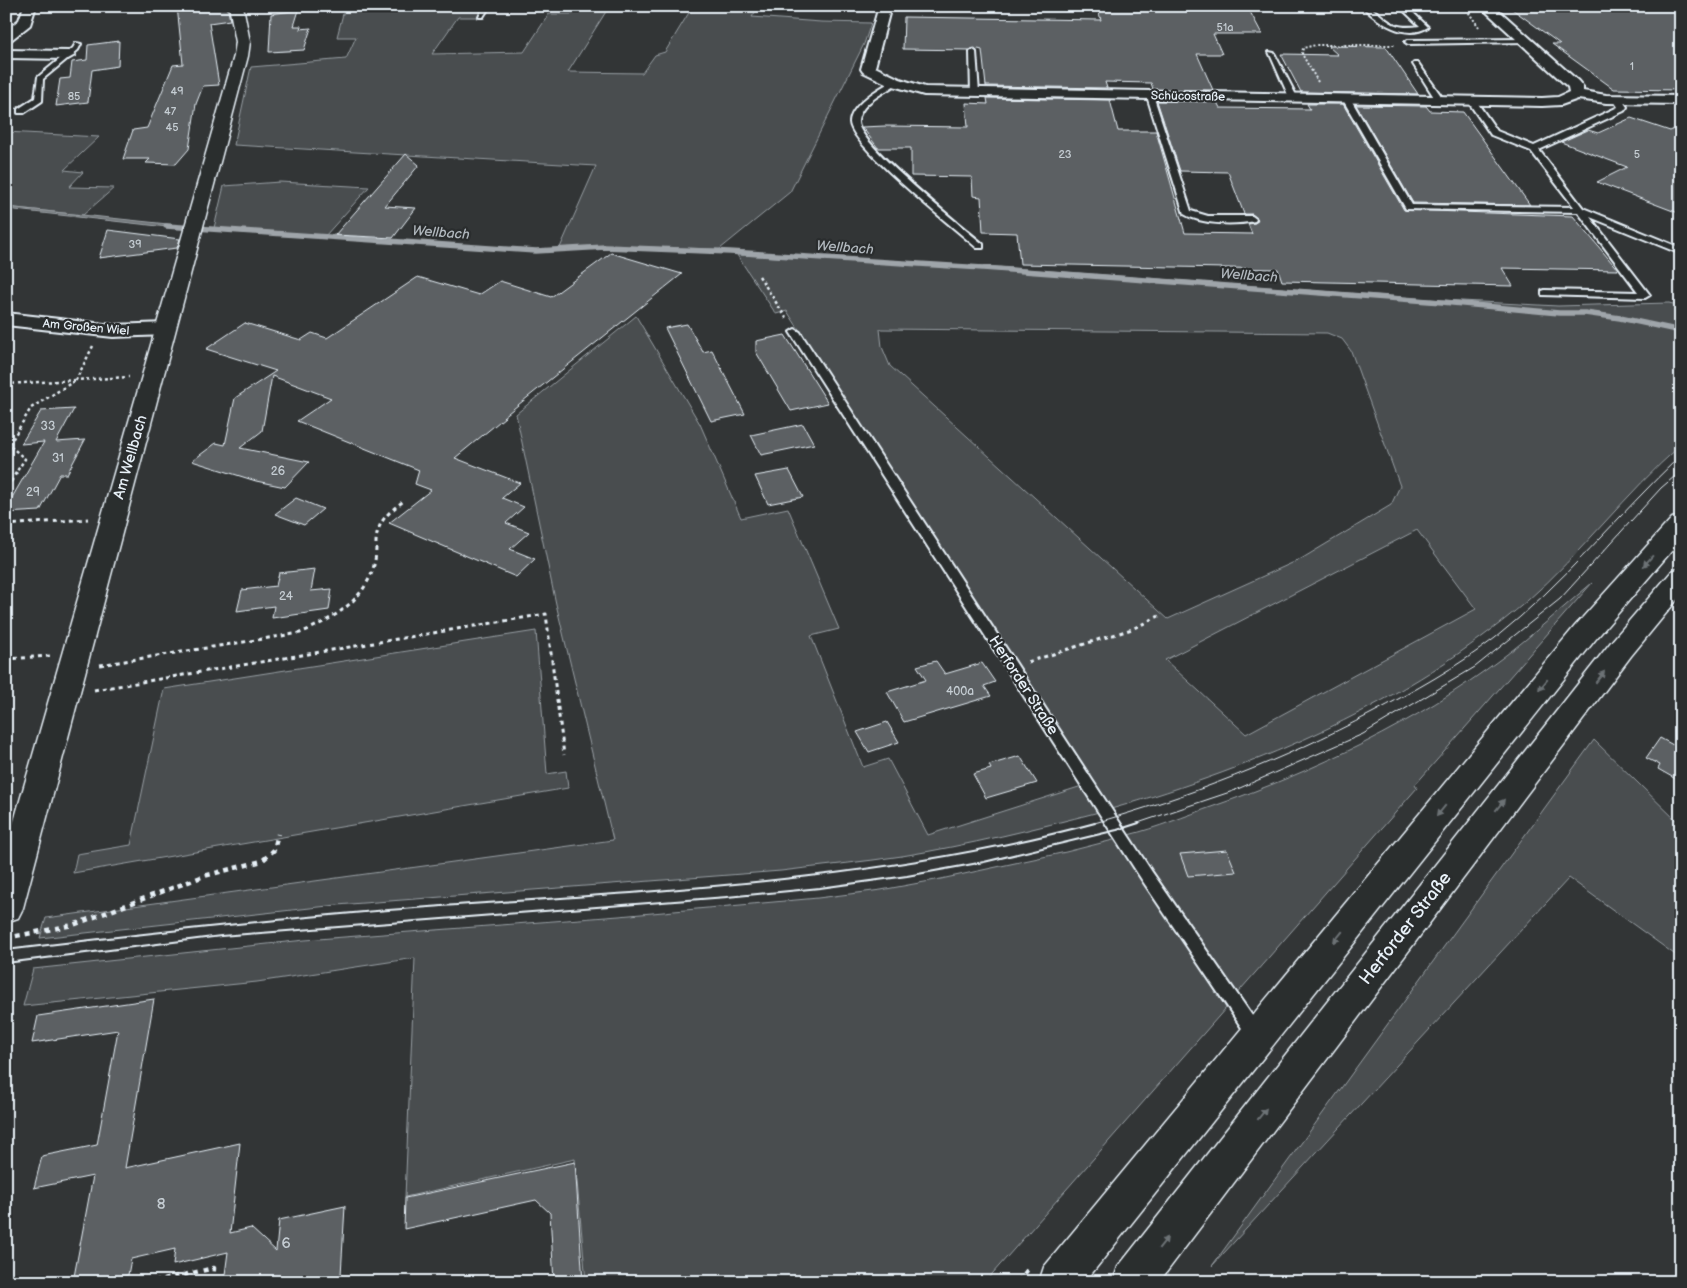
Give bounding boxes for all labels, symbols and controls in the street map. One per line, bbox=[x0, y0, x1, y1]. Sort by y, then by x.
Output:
house number: 51a bbox=[1217, 21, 1233, 34]
house number: 1 bbox=[1630, 60, 1634, 73]
house number: 49 bbox=[170, 85, 184, 98]
street label: Schücostraße bbox=[1151, 88, 1225, 105]
house number: 85 bbox=[68, 90, 80, 103]
house number: 47 bbox=[164, 105, 177, 118]
house number: 45 bbox=[165, 121, 179, 134]
house number: 23 bbox=[1058, 148, 1072, 161]
house number: 5 bbox=[1634, 148, 1640, 161]
water label: Wellbach bbox=[412, 222, 471, 243]
water label: Wellbach bbox=[816, 237, 875, 258]
house number: 39 bbox=[128, 238, 142, 251]
water label: Wellbach bbox=[1220, 265, 1279, 286]
street label: Am Großen Wiel bbox=[42, 316, 130, 339]
street label: Am Wellbach bbox=[109, 413, 152, 501]
house number: 33 bbox=[41, 419, 55, 434]
house number: 31 bbox=[52, 451, 64, 466]
house number: 26 bbox=[271, 464, 285, 479]
house number: 29 bbox=[26, 485, 40, 500]
one-way arrow bbox=[1643, 554, 1654, 567]
house number: 24 bbox=[279, 589, 294, 604]
street label: Herforder Straße bbox=[985, 632, 1063, 738]
one-way arrow bbox=[1594, 671, 1605, 684]
one-way arrow bbox=[1537, 678, 1549, 690]
house number: 400a bbox=[946, 684, 974, 699]
one-way arrow bbox=[1495, 799, 1506, 812]
one-way arrow bbox=[1435, 804, 1446, 817]
street label: Herforder Straße bbox=[1355, 868, 1456, 989]
one-way arrow bbox=[1333, 930, 1344, 943]
one-way arrow bbox=[1256, 1108, 1267, 1121]
house number: 8 bbox=[157, 1195, 166, 1214]
house number: 6 bbox=[281, 1234, 291, 1253]
one-way arrow bbox=[1157, 1237, 1168, 1250]

